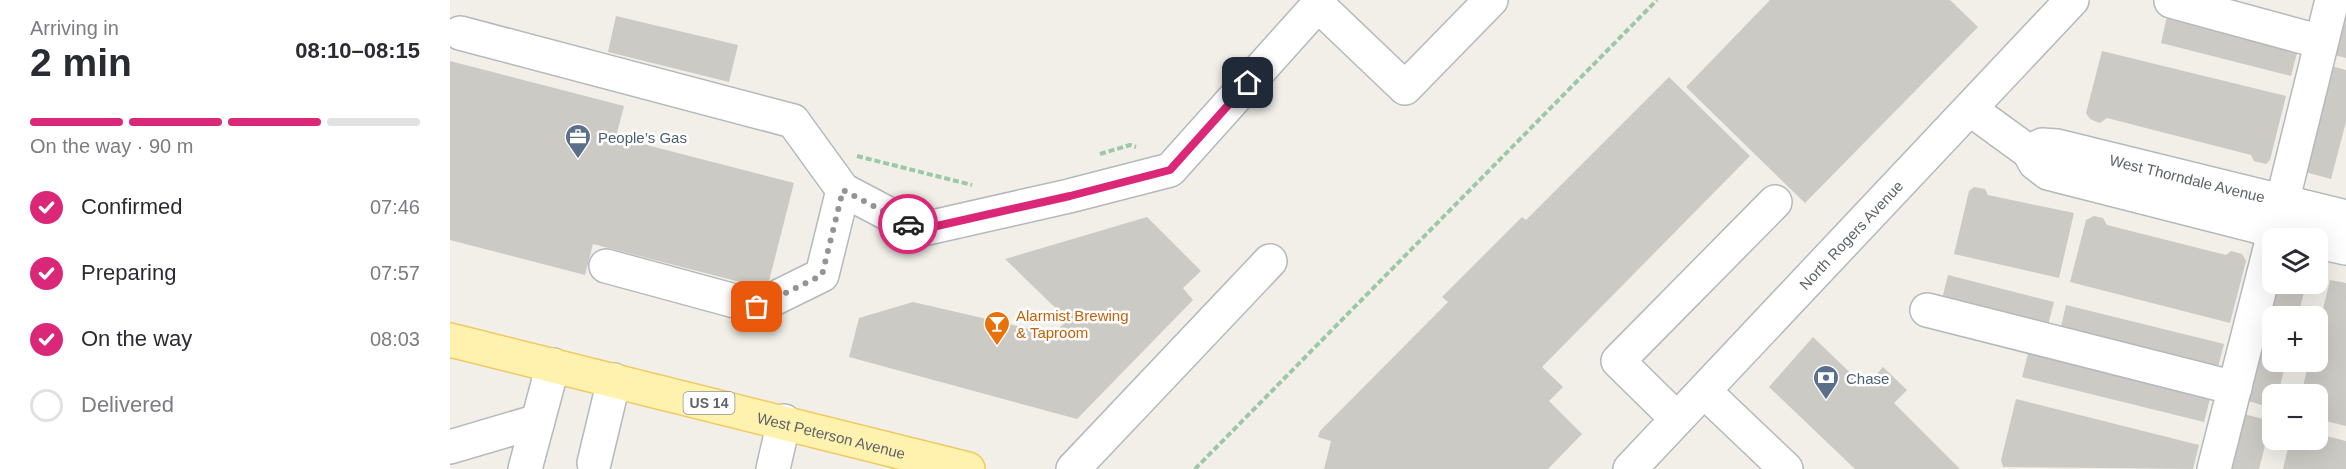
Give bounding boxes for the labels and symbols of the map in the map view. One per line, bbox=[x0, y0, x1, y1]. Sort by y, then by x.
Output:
pin bbox=[1222, 57, 1273, 108]
office icon: People’s Gas bbox=[563, 122, 593, 160]
place label: People’s Gas bbox=[598, 129, 687, 146]
street label: West Thorndale Avenue bbox=[2108, 151, 2267, 205]
street label: North Rogers Avenue bbox=[1796, 177, 1906, 293]
courier bbox=[878, 194, 938, 254]
pin bbox=[731, 281, 782, 332]
place label: Alarmist Brewing & Taproom bbox=[1016, 307, 1129, 341]
bar icon: Alarmist Brewing & Taproom bbox=[982, 309, 1012, 347]
bank icon: Chase bbox=[1811, 363, 1841, 401]
place label: Chase bbox=[1846, 370, 1889, 387]
road number: US 14 bbox=[684, 392, 734, 414]
street label: West Peterson Avenue bbox=[756, 408, 907, 462]

